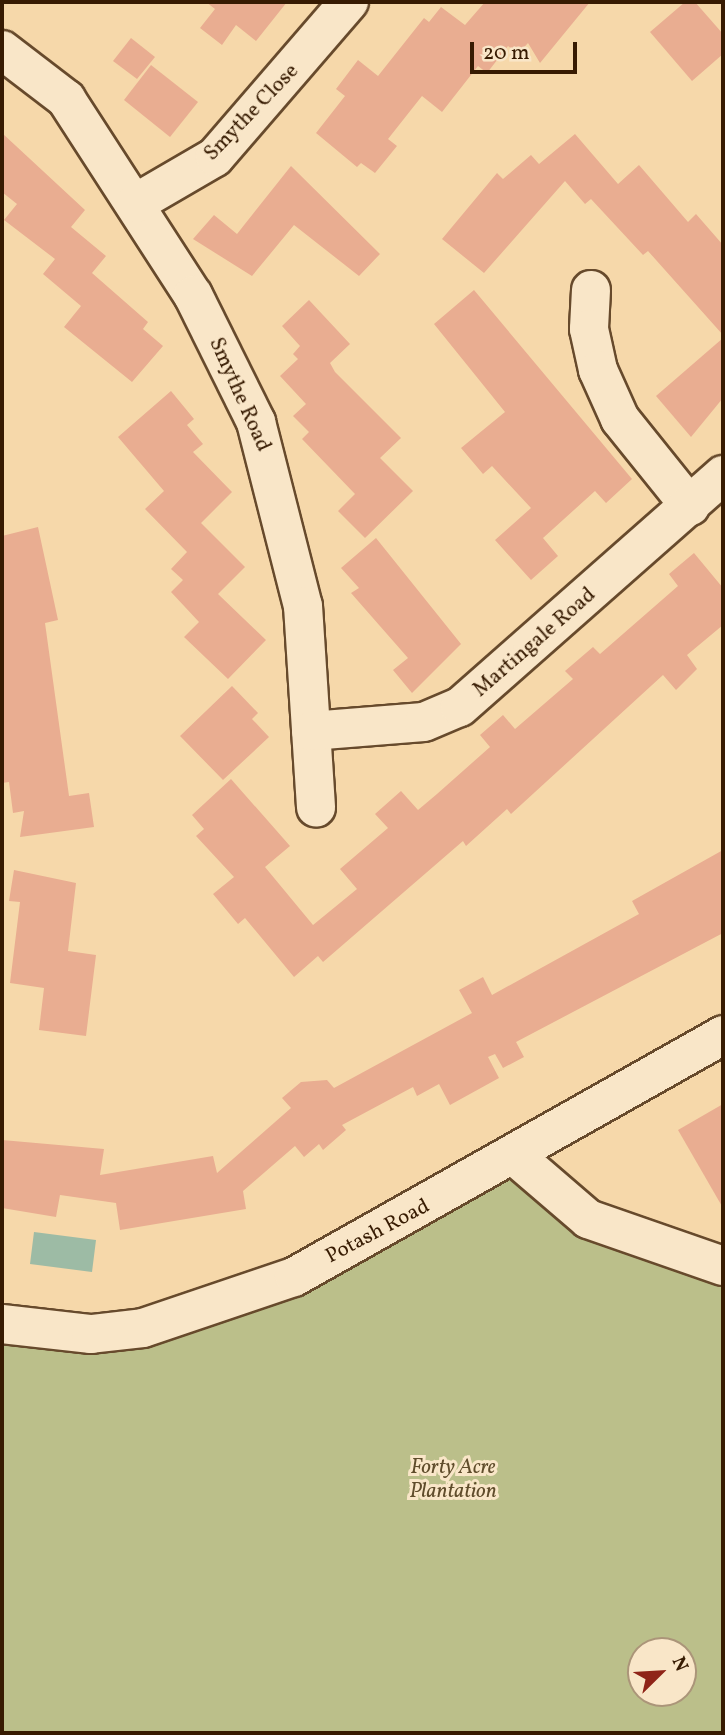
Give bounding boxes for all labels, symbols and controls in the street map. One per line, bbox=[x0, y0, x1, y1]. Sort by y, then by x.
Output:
scale bar bbox=[473, 28, 580, 72]
text: 20 m bbox=[483, 39, 529, 68]
street label: Smythe Close bbox=[200, 59, 304, 167]
street label: Smythe Road bbox=[203, 334, 275, 456]
street label: Martingale Road bbox=[469, 583, 601, 703]
street label: Potash Road bbox=[322, 1194, 434, 1270]
park label: Forty Acre Plantation bbox=[409, 1455, 497, 1505]
north arrow bbox=[627, 1637, 697, 1707]
text: N bbox=[665, 1653, 694, 1676]

